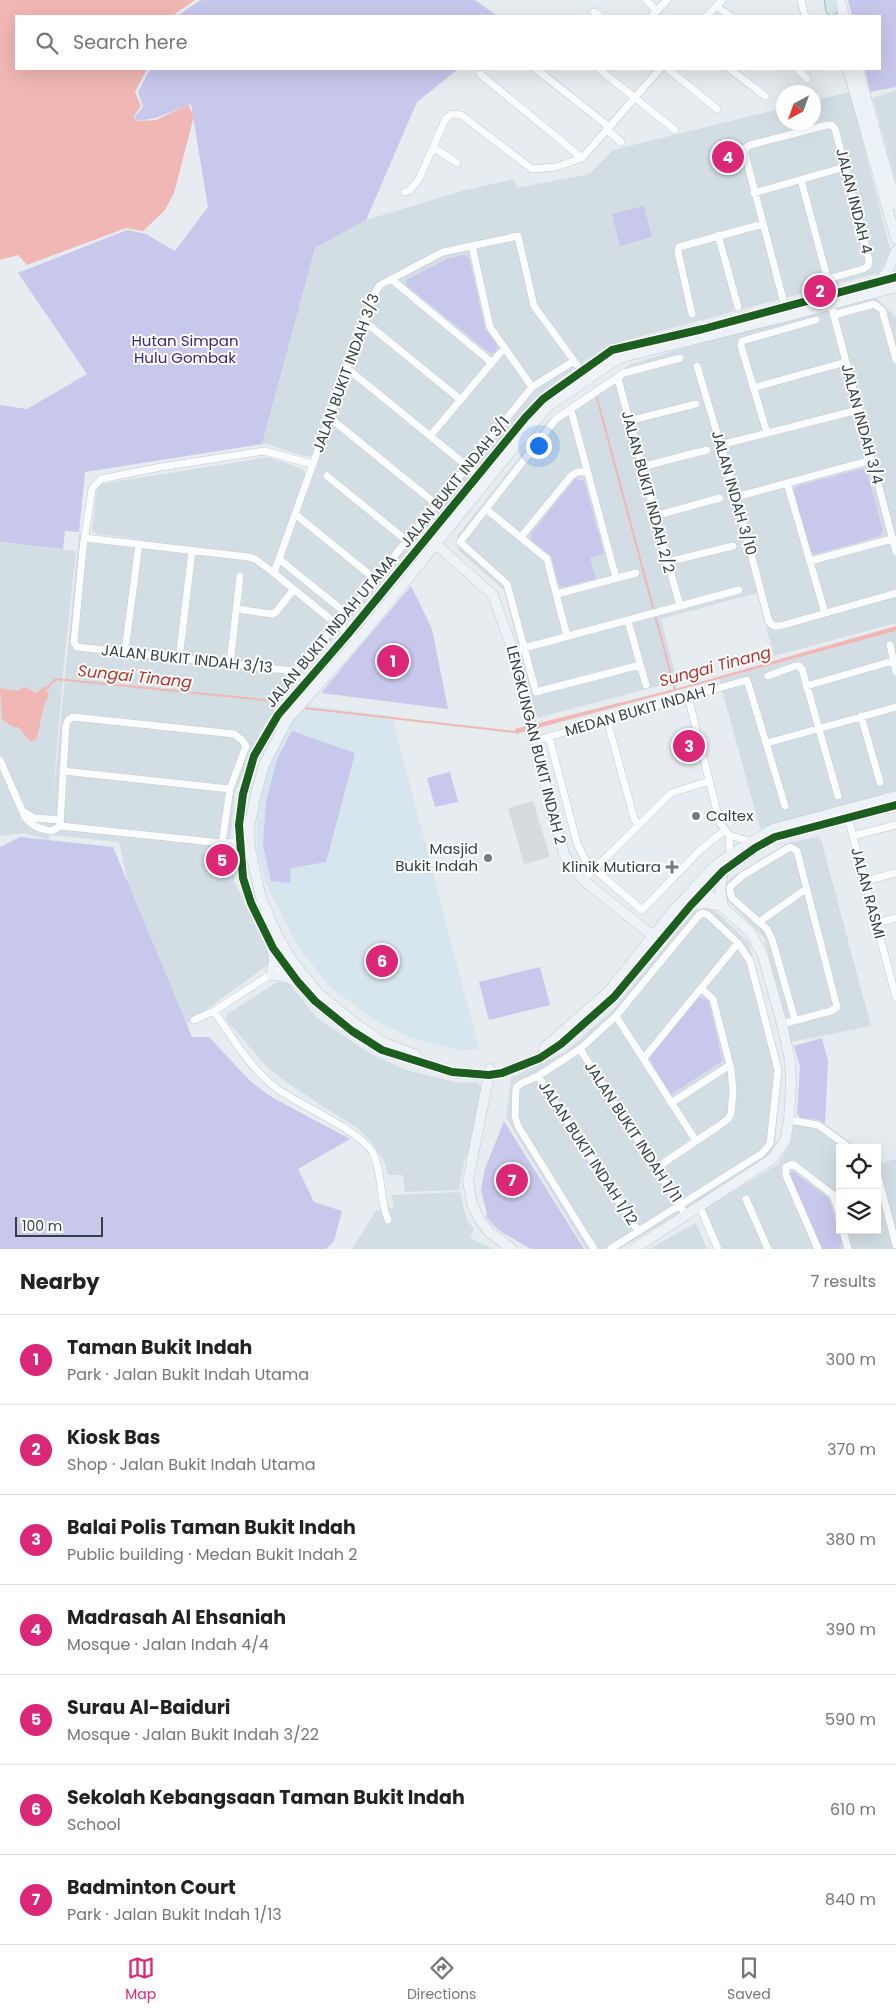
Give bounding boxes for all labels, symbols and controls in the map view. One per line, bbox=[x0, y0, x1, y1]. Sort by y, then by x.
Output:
search box bbox=[15, 15, 881, 70]
icon: search bbox=[33, 29, 61, 57]
text: Search here bbox=[73, 29, 187, 56]
north arrow bbox=[776, 85, 821, 130]
pin: 4 bbox=[712, 138, 744, 176]
street label: JALAN INDAH 4 bbox=[831, 146, 878, 256]
pin: 2 bbox=[804, 272, 836, 310]
street label: JALAN BUKIT INDAH 3/3 bbox=[307, 291, 384, 455]
park label: Hutan Simpan Hulu Gombak bbox=[131, 330, 239, 368]
street label: JALAN INDAH 3/4 bbox=[836, 361, 889, 486]
street label: JALAN BUKIT INDAH 2/2 bbox=[617, 408, 680, 575]
street label: JALAN BUKIT INDAH 3/1 bbox=[395, 412, 514, 552]
street label: JALAN INDAH 3/10 bbox=[707, 428, 762, 558]
your location bbox=[526, 433, 552, 459]
street label: JALAN BUKIT INDAH UTAMA bbox=[260, 550, 401, 712]
street label: JALAN BUKIT INDAH 3/13 bbox=[100, 639, 274, 678]
water label: Sungai Tinang bbox=[657, 640, 774, 692]
pin: 1 bbox=[377, 642, 409, 680]
street label: LENGKUNGAN BUKIT INDAH 2 bbox=[502, 643, 571, 847]
water label: Sungai Tinang bbox=[77, 659, 193, 694]
street label: MEDAN BUKIT INDAH 7 bbox=[562, 678, 719, 741]
pin: 3 bbox=[673, 727, 705, 765]
place label: Caltex bbox=[706, 805, 753, 826]
marker: Caltex bbox=[690, 810, 702, 822]
place label: Masjid Bukit Indah bbox=[395, 838, 478, 876]
pin: 5 bbox=[206, 841, 238, 879]
street label: JALAN RASMI bbox=[846, 845, 891, 941]
marker: Masjid Bukit Indah bbox=[482, 852, 494, 864]
place label: Klinik Mutiara bbox=[562, 856, 661, 877]
marker: Klinik Mutiara bbox=[665, 860, 679, 874]
pin: 6 bbox=[366, 942, 398, 980]
street label: JALAN BUKIT INDAH 1/11 bbox=[580, 1057, 687, 1206]
street label: JALAN BUKIT INDAH 1/12 bbox=[534, 1077, 643, 1229]
map controls bbox=[836, 1144, 881, 1234]
button: locate bbox=[836, 1144, 881, 1189]
pin: 7 bbox=[496, 1161, 528, 1199]
button: layers bbox=[836, 1189, 881, 1234]
scale bar bbox=[15, 1214, 102, 1237]
text: 100 m bbox=[22, 1216, 62, 1236]
text: Nearby bbox=[20, 1267, 100, 1296]
text: 7 results bbox=[810, 1270, 876, 1293]
text: Taman Bukit Indah bbox=[67, 1334, 252, 1361]
text: 1 bbox=[33, 1348, 39, 1371]
text: 300 m bbox=[826, 1348, 876, 1371]
text: Park · Jalan Bukit Indah Utama bbox=[67, 1363, 309, 1386]
text: Kiosk Bas bbox=[67, 1424, 160, 1451]
text: 2 bbox=[31, 1438, 41, 1461]
text: 370 m bbox=[827, 1438, 876, 1461]
text: Shop · Jalan Bukit Indah Utama bbox=[67, 1453, 316, 1476]
text: Balai Polis Taman Bukit Indah bbox=[67, 1514, 356, 1541]
text: 3 bbox=[31, 1528, 41, 1551]
text: 380 m bbox=[826, 1528, 876, 1551]
text: Public building · Medan Bukit Indah 2 bbox=[67, 1543, 358, 1566]
text: Madrasah Al Ehsaniah bbox=[67, 1604, 286, 1631]
text: 4 bbox=[31, 1618, 41, 1641]
text: 390 m bbox=[826, 1618, 876, 1641]
text: Mosque · Jalan Indah 4/4 bbox=[67, 1633, 269, 1656]
text: Surau Al-Baiduri bbox=[67, 1694, 230, 1721]
text: 5 bbox=[31, 1708, 41, 1731]
text: 590 m bbox=[825, 1708, 876, 1731]
text: Mosque · Jalan Bukit Indah 3/22 bbox=[67, 1723, 319, 1746]
text: Sekolah Kebangsaan Taman Bukit Indah bbox=[67, 1784, 465, 1811]
text: 6 bbox=[31, 1798, 41, 1821]
text: 610 m bbox=[830, 1798, 876, 1821]
text: School bbox=[67, 1813, 121, 1836]
text: Badminton Court bbox=[67, 1874, 236, 1901]
text: 7 bbox=[32, 1888, 40, 1911]
text: 840 m bbox=[825, 1888, 876, 1911]
text: Park · Jalan Bukit Indah 1/13 bbox=[67, 1903, 282, 1926]
tab: Map bbox=[125, 1954, 156, 2005]
tab: Directions bbox=[407, 1954, 476, 2005]
tab: Saved bbox=[727, 1954, 771, 2005]

